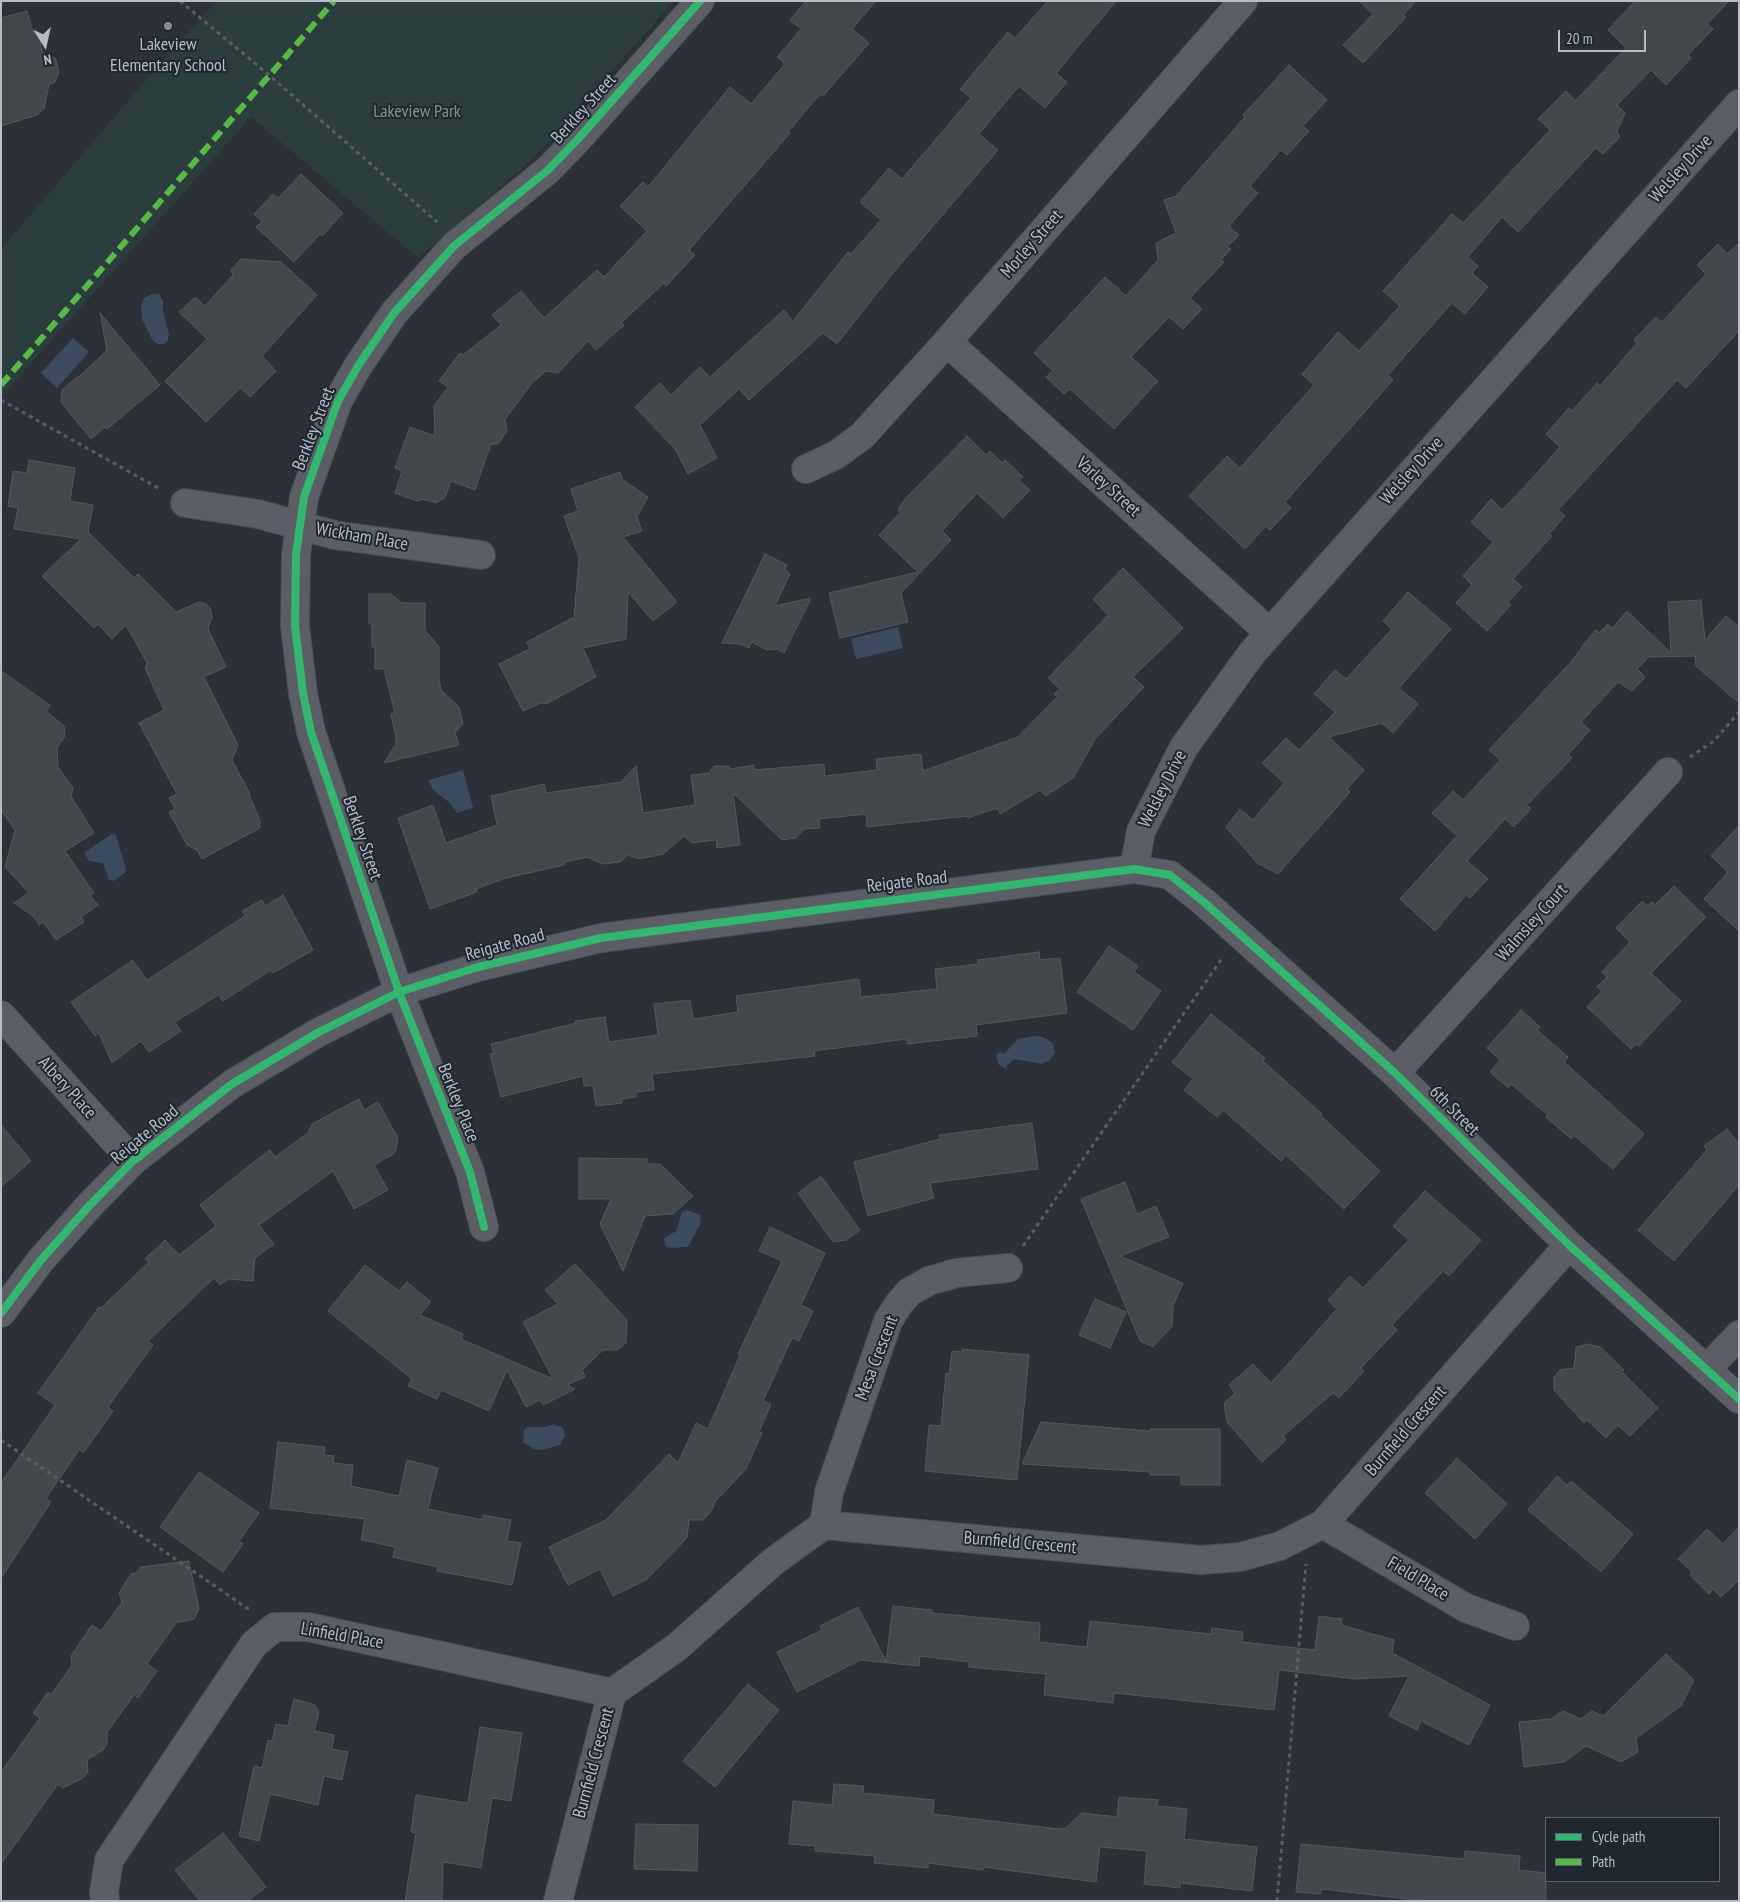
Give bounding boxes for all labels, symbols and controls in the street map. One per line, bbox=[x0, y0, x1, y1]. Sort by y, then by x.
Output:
north arrow bbox=[20, 20, 70, 70]
marker: Lakeview Elementary School bbox=[162, 20, 174, 32]
scale bar bbox=[1560, 20, 1648, 52]
text: 20 m bbox=[1566, 29, 1592, 48]
place label: Lakeview Elementary School bbox=[110, 34, 226, 76]
text: N bbox=[42, 50, 53, 69]
street label: Berkley Street bbox=[547, 69, 621, 149]
park label: Lakeview Park bbox=[373, 101, 461, 123]
street label: Welsley Drive bbox=[1645, 131, 1717, 207]
street label: Morley Street bbox=[997, 205, 1067, 283]
street label: Berkley Street bbox=[288, 385, 340, 473]
street label: Welsley Drive bbox=[1376, 433, 1448, 509]
street label: Varley Street bbox=[1071, 453, 1145, 521]
street label: Wickham Place bbox=[314, 518, 410, 556]
street label: Welsley Drive bbox=[1134, 747, 1192, 831]
street label: Berkley Street bbox=[338, 793, 386, 883]
street label: Reigate Road bbox=[865, 866, 949, 898]
street label: Walmsley Court bbox=[1492, 880, 1572, 966]
street label: Reigate Road bbox=[463, 924, 547, 966]
street label: Albery Place bbox=[33, 1052, 101, 1124]
street label: Berkley Place bbox=[432, 1061, 484, 1145]
street label: 6th Street bbox=[1424, 1081, 1484, 1141]
street label: Reigate Road bbox=[107, 1101, 183, 1169]
street label: Mesa Crescent bbox=[851, 1313, 903, 1403]
street label: Burnfield Crescent bbox=[1361, 1381, 1451, 1481]
street label: Burnfield Crescent bbox=[963, 1527, 1077, 1559]
street label: Field Place bbox=[1383, 1552, 1453, 1606]
street label: Linfield Place bbox=[299, 1618, 385, 1654]
street label: Burnfield Crescent bbox=[569, 1706, 619, 1820]
legend bbox=[1545, 1817, 1720, 1882]
text: Cycle path bbox=[1592, 1827, 1645, 1846]
text: Path bbox=[1592, 1852, 1615, 1871]

